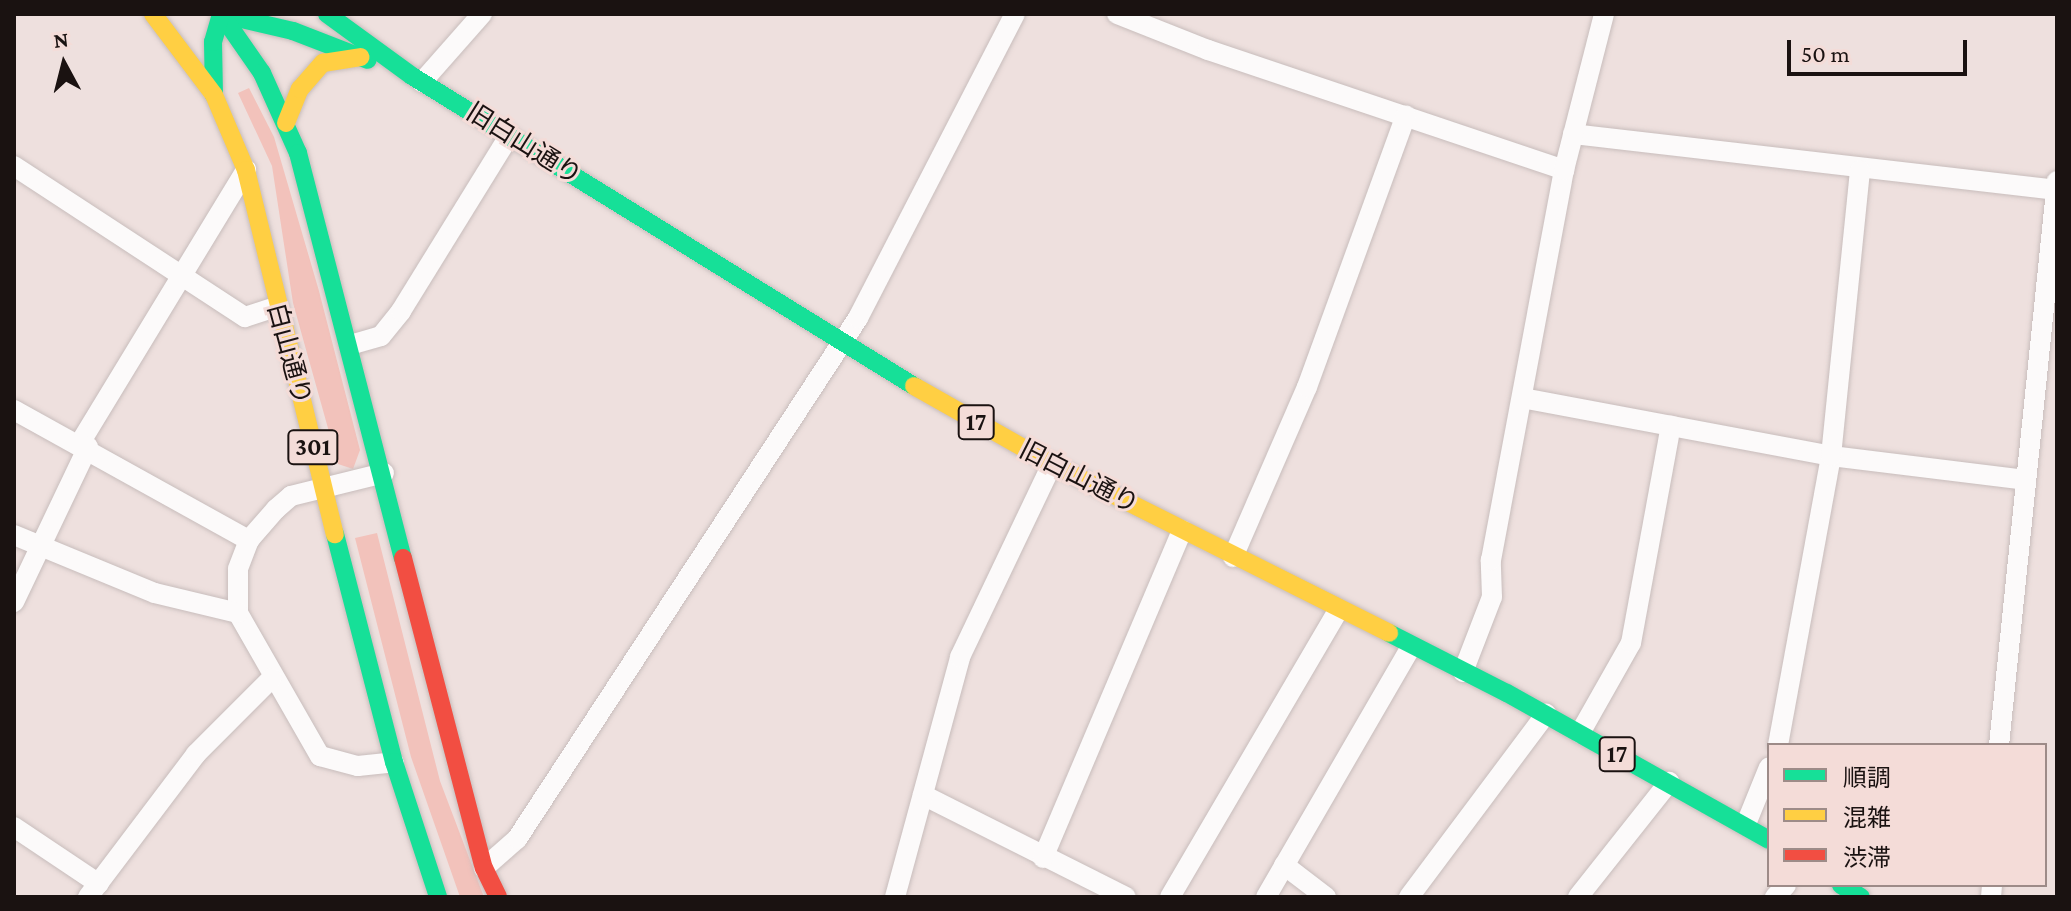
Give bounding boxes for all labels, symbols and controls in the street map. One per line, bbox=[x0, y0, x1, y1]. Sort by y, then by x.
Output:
north arrow bbox=[24, 24, 104, 104]
scale bar bbox=[1791, 24, 1971, 74]
text: N bbox=[52, 26, 70, 53]
text: 50 m bbox=[1801, 40, 1850, 67]
street label: 旧白山通り bbox=[461, 96, 587, 192]
street label: 白山通り bbox=[260, 300, 318, 408]
road number: 17 bbox=[956, 402, 996, 442]
road number: 301 bbox=[287, 427, 339, 467]
street label: 旧白山通り bbox=[1014, 434, 1144, 520]
road number: 17 bbox=[1597, 734, 1637, 774]
legend bbox=[1767, 743, 2047, 887]
text: 順調 bbox=[1843, 764, 1891, 791]
text: 混雑 bbox=[1843, 804, 1891, 831]
text: 渋滞 bbox=[1843, 844, 1891, 871]

